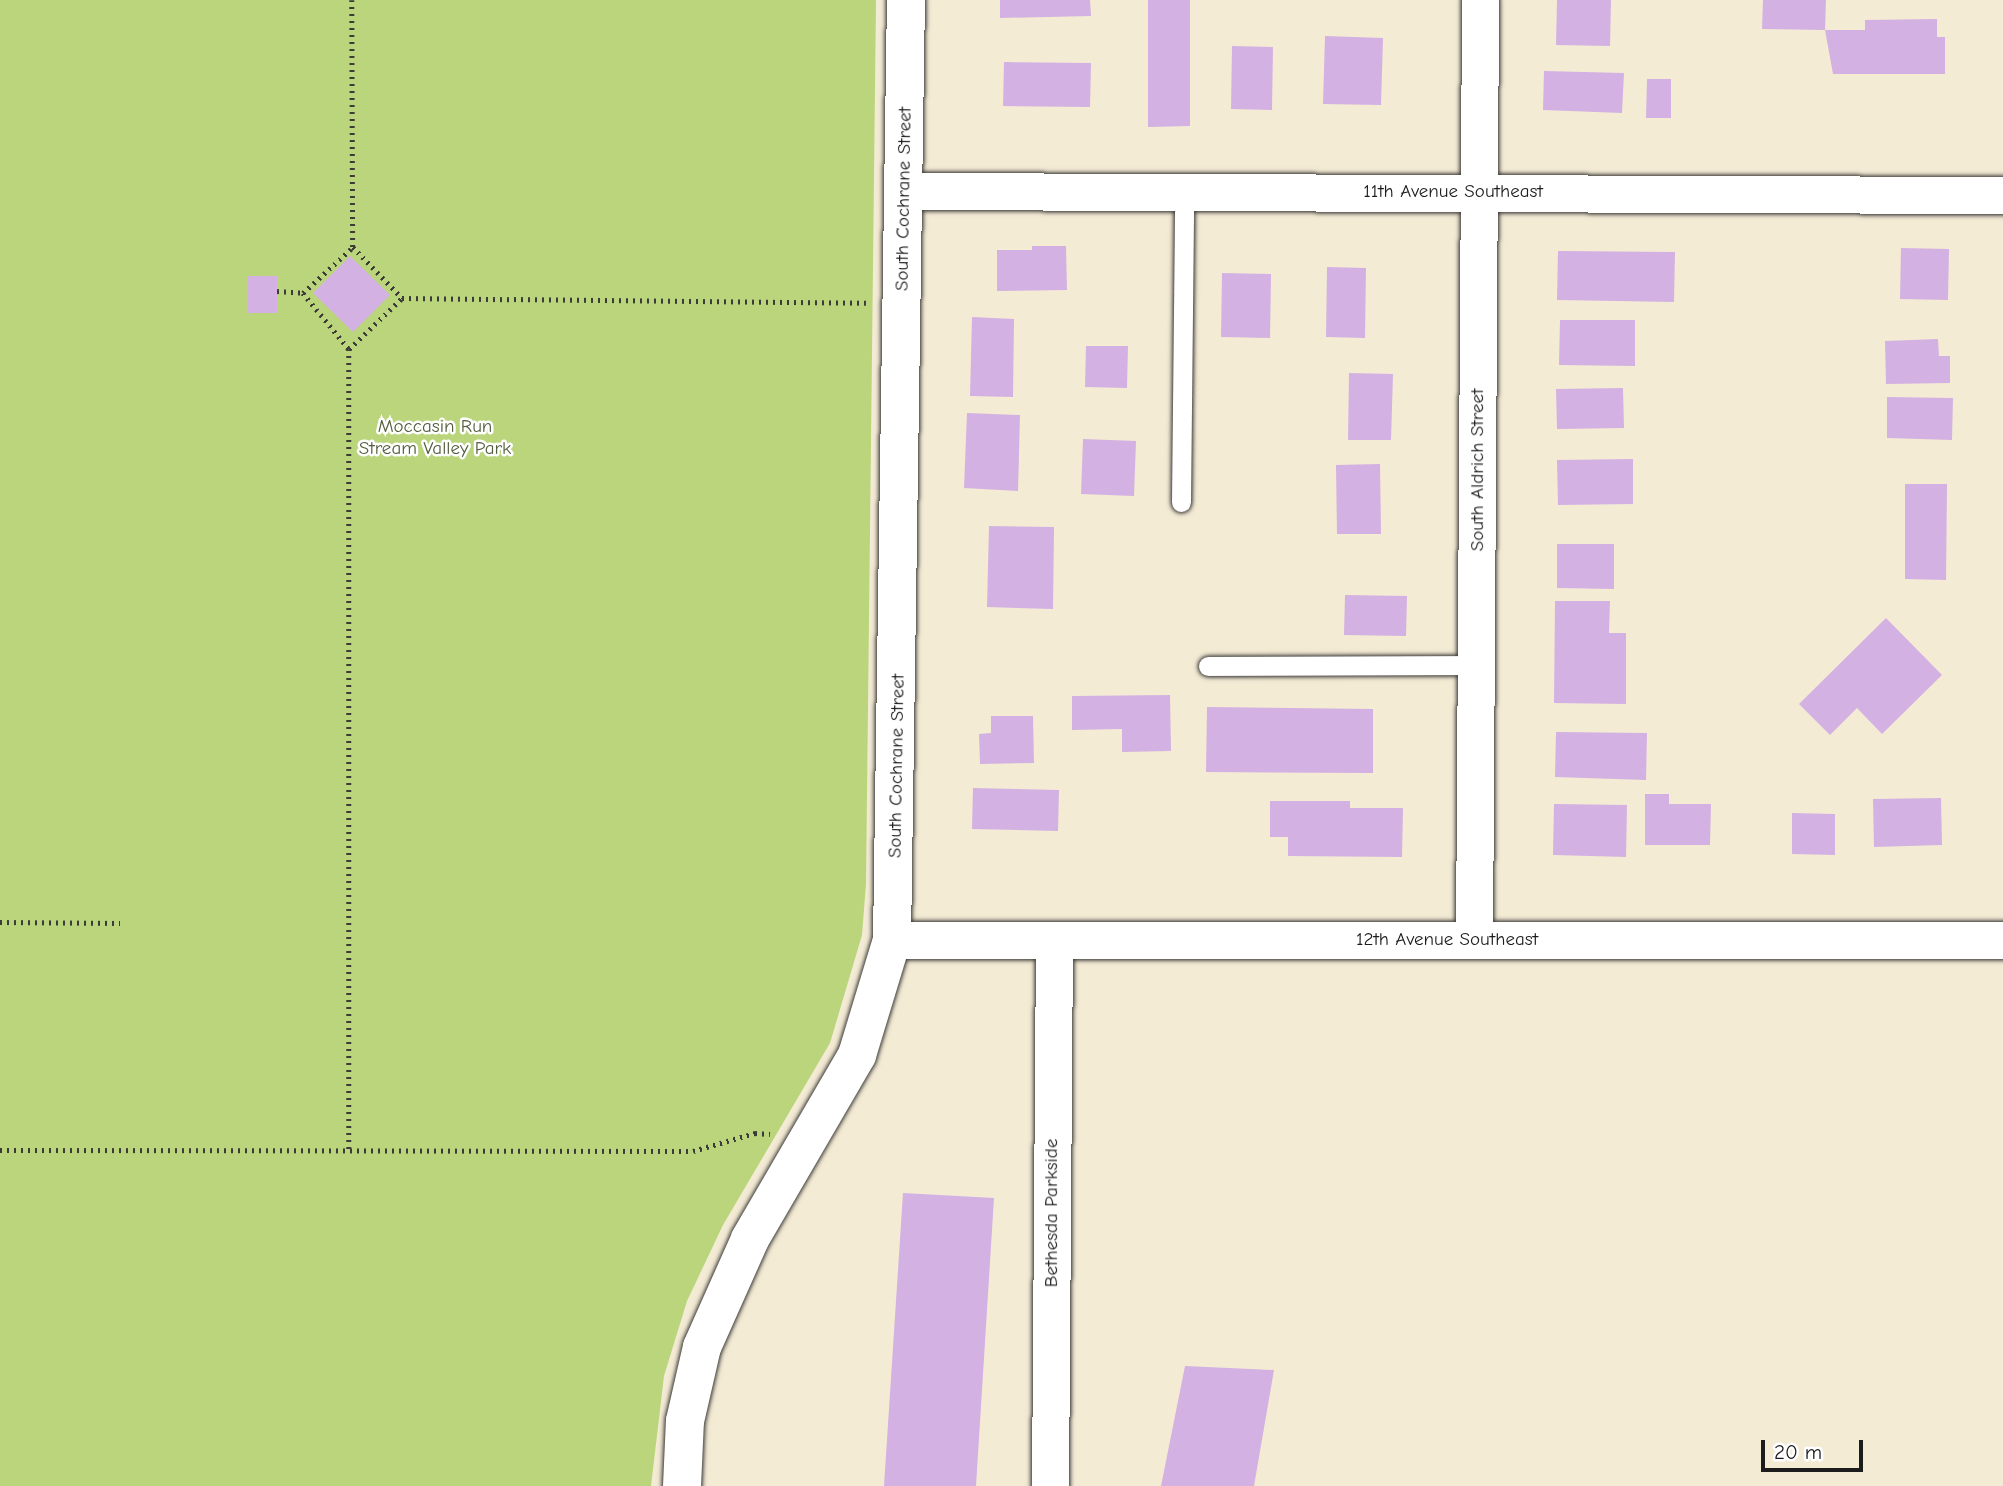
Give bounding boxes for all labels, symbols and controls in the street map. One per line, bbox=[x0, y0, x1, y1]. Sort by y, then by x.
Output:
street label: South Cochrane Street bbox=[891, 107, 917, 291]
street label: 11th Avenue Southeast bbox=[1363, 181, 1543, 203]
street label: South Aldrich Street bbox=[1467, 389, 1489, 551]
park label: Moccasin Run Stream Valley Park bbox=[359, 416, 511, 460]
street label: South Cochrane Street bbox=[884, 674, 910, 858]
street label: 12th Avenue Southeast bbox=[1356, 929, 1538, 951]
street label: Bethesda Parkside bbox=[1041, 1139, 1063, 1287]
scale bar bbox=[1765, 1426, 1867, 1470]
text: 20 m bbox=[1774, 1440, 1822, 1464]

